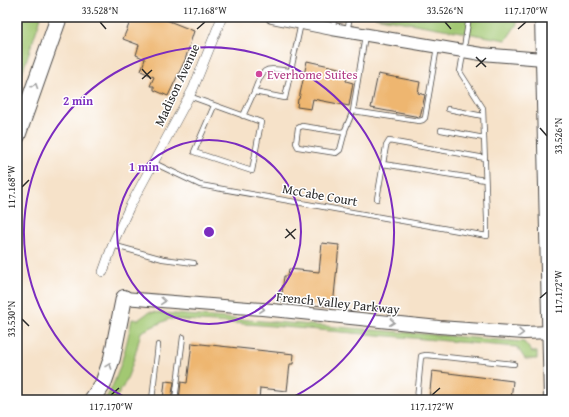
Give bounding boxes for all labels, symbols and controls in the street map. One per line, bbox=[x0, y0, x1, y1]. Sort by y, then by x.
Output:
text: 33.528°N bbox=[82, 3, 119, 18]
text: 117.168°W bbox=[183, 3, 227, 18]
text: 33.526°N bbox=[427, 3, 464, 18]
text: 117.170°W bbox=[504, 3, 548, 18]
street label: Madison Avenue bbox=[150, 41, 204, 129]
place label: Everhome Suites bbox=[267, 65, 358, 84]
marker: Everhome Suites bbox=[254, 69, 264, 79]
one-way arrow bbox=[30, 83, 38, 90]
text: 2 min bbox=[63, 92, 93, 109]
text: 33.526°N bbox=[551, 117, 566, 154]
text: 1 min bbox=[129, 158, 159, 175]
text: 117.168°W bbox=[4, 165, 19, 209]
street label: McCabe Court bbox=[281, 179, 359, 211]
centre of rings bbox=[202, 225, 216, 239]
text: 117.172°W bbox=[551, 270, 566, 314]
street label: French Valley Parkway bbox=[275, 287, 401, 319]
one-way arrow bbox=[160, 296, 166, 305]
text: 33.530°N bbox=[4, 300, 19, 337]
one-way arrow bbox=[259, 304, 265, 313]
one-way arrow bbox=[389, 317, 395, 326]
one-way arrow bbox=[518, 328, 524, 337]
one-way arrow bbox=[105, 362, 113, 369]
text: 117.170°W bbox=[89, 399, 133, 414]
text: 117.172°W bbox=[410, 399, 454, 414]

